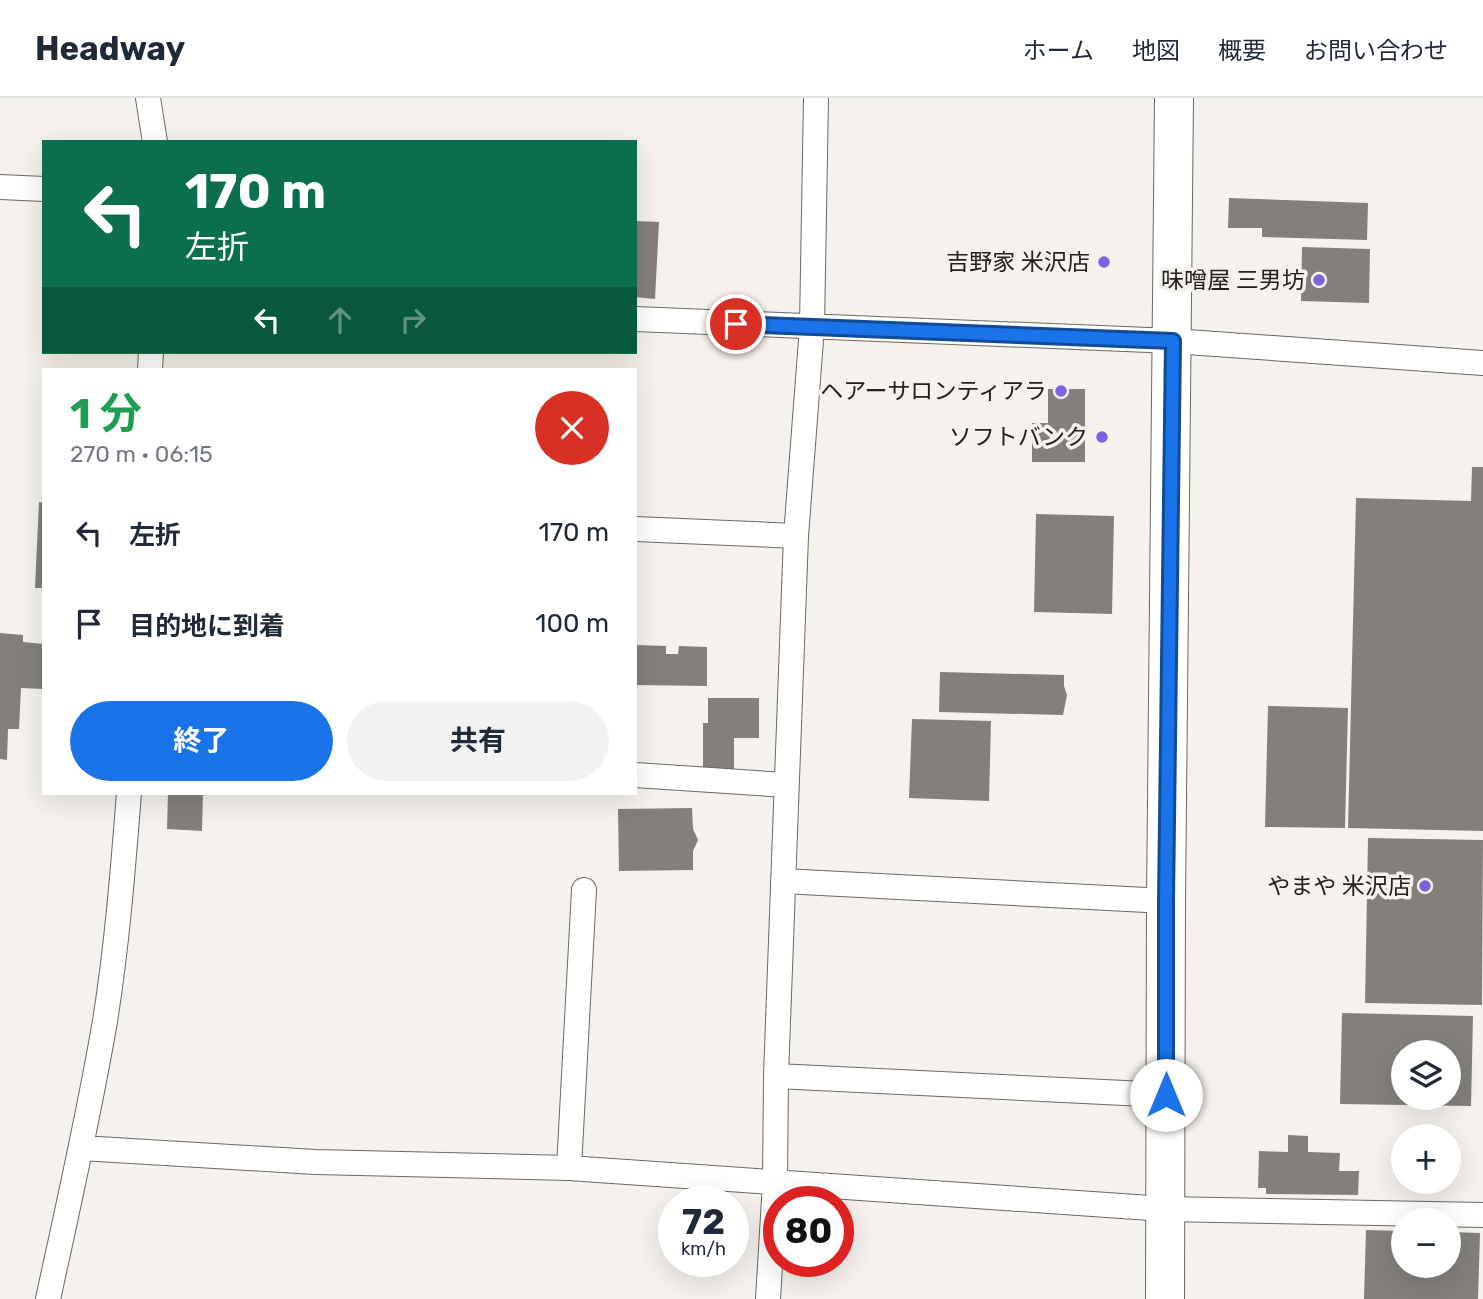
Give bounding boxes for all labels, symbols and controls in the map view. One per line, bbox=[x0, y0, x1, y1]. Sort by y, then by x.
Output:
text: Headway bbox=[35, 29, 185, 68]
text: ホーム bbox=[1023, 37, 1094, 65]
text: 地図 bbox=[1132, 37, 1180, 65]
text: 概要 bbox=[1218, 37, 1266, 65]
text: お問い合わせ bbox=[1304, 37, 1448, 65]
text: 170 m bbox=[185, 162, 326, 220]
icon: left bbox=[70, 168, 161, 259]
text: 左折 bbox=[185, 228, 249, 266]
place label: 吉野家 米沢店 bbox=[946, 248, 1090, 276]
marker: 吉野家 米沢店 bbox=[1096, 254, 1112, 270]
place label: 味噌屋 三男坊 bbox=[1161, 266, 1305, 294]
marker: 味噌屋 三男坊 bbox=[1311, 272, 1327, 288]
pin bbox=[706, 294, 766, 354]
icon: left bbox=[248, 301, 286, 339]
icon: ahead bbox=[321, 301, 359, 339]
icon: right bbox=[394, 301, 432, 339]
icon: arrive bbox=[717, 305, 755, 343]
place label: ヘアーサロンティアラ bbox=[820, 377, 1047, 405]
marker: ヘアーサロンティアラ bbox=[1053, 383, 1069, 399]
text: 1 分 bbox=[70, 389, 142, 439]
button: close bbox=[535, 391, 609, 465]
place label: ソフトバンク bbox=[949, 423, 1088, 451]
marker: ソフトバンク bbox=[1094, 429, 1110, 445]
text: 270 m · 06:15 bbox=[70, 440, 213, 468]
icon: left bbox=[70, 514, 108, 552]
text: 170 m bbox=[539, 517, 609, 548]
text: 左折 bbox=[129, 520, 181, 551]
icon: arrive bbox=[70, 605, 108, 643]
text: 100 m bbox=[535, 608, 609, 639]
text: 目的地に到着 bbox=[129, 611, 285, 642]
button: 終了 bbox=[70, 701, 333, 781]
button: 共有 bbox=[347, 701, 609, 781]
place label: やまや 米沢店 bbox=[1267, 872, 1411, 900]
marker: やまや 米沢店 bbox=[1417, 878, 1433, 894]
map controls bbox=[1391, 1040, 1461, 1278]
button: layers bbox=[1391, 1040, 1461, 1110]
position arrow bbox=[1129, 1058, 1203, 1132]
button: + bbox=[1391, 1124, 1461, 1194]
speed limit sign: 80 bbox=[763, 1186, 854, 1277]
text: 72 bbox=[682, 1201, 725, 1243]
button: − bbox=[1391, 1208, 1461, 1278]
text: km/h bbox=[681, 1238, 726, 1260]

